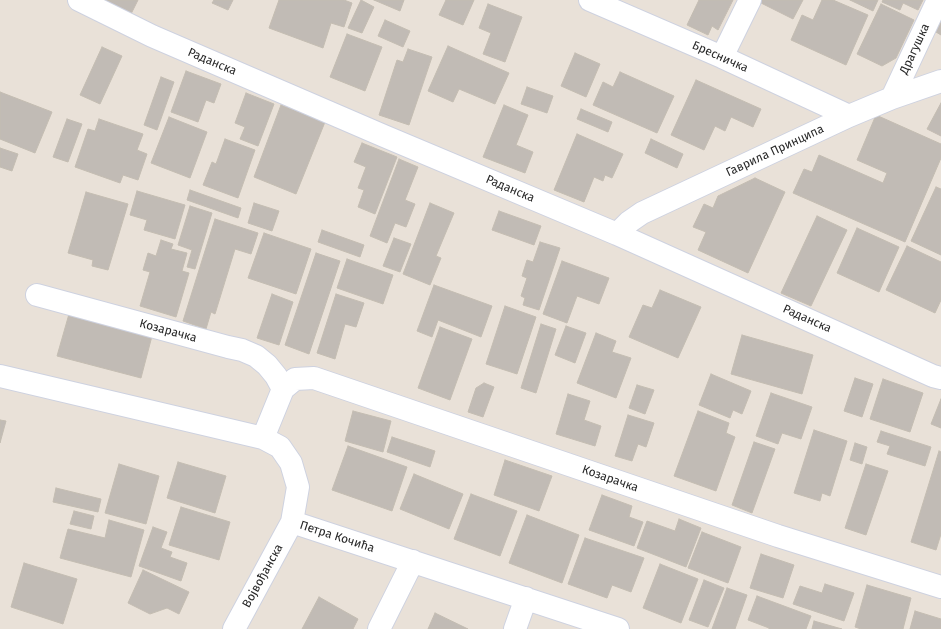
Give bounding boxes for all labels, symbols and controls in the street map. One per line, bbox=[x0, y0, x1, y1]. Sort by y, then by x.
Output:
street label: Драгушка bbox=[897, 21, 933, 77]
street label: Бресничка bbox=[690, 38, 750, 76]
street label: Раданска bbox=[185, 45, 239, 79]
street label: Гаврила Принципа bbox=[724, 122, 826, 180]
street label: Раданска bbox=[483, 172, 537, 206]
street label: Раданска bbox=[781, 302, 833, 336]
street label: Козарачка bbox=[138, 316, 198, 346]
street label: Козарачка bbox=[580, 463, 640, 495]
street label: Петра Кочића bbox=[298, 518, 376, 556]
street label: Војвођанска bbox=[240, 542, 286, 610]

